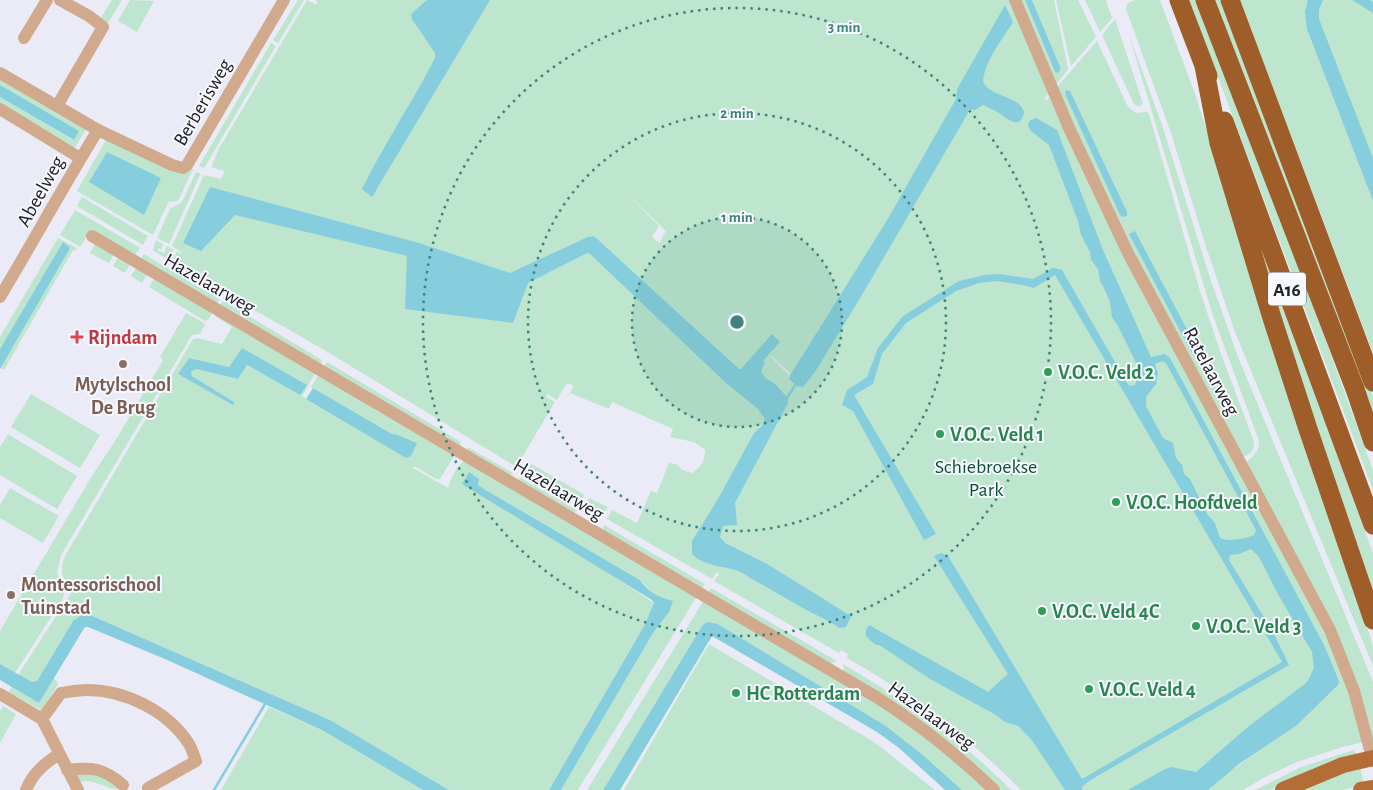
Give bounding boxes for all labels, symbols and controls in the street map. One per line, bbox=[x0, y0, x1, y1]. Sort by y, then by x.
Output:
text: 3 min bbox=[828, 20, 860, 35]
street label: Berberisweg bbox=[170, 56, 236, 149]
text: 2 min bbox=[720, 106, 754, 121]
street label: Abeelweg bbox=[13, 153, 68, 230]
text: 1 min bbox=[721, 210, 753, 225]
street label: Hazelaarweg bbox=[161, 250, 259, 318]
road number: A16 bbox=[1268, 272, 1306, 306]
centre of rings bbox=[728, 313, 746, 331]
street label: Ratelaarweg bbox=[1179, 324, 1243, 419]
place label: Rijndam bbox=[88, 328, 157, 348]
marker: Rijndam bbox=[70, 330, 84, 344]
marker: Mytylschool De Brug bbox=[117, 358, 129, 370]
place label: V.O.C. Veld 2 bbox=[1058, 363, 1154, 383]
marker: V.O.C. Veld 2 bbox=[1042, 366, 1054, 378]
place label: Mytylschool De Brug bbox=[75, 375, 171, 418]
place label: V.O.C. Veld 1 bbox=[950, 425, 1044, 445]
marker: V.O.C. Veld 1 bbox=[934, 428, 946, 440]
street label: Hazelaarweg bbox=[510, 455, 607, 525]
park label: Schiebroekse Park bbox=[935, 457, 1037, 500]
place label: V.O.C. Hoofdveld bbox=[1126, 493, 1258, 513]
marker: V.O.C. Hoofdveld bbox=[1110, 496, 1122, 508]
place label: Montessorischool Tuinstad bbox=[21, 575, 161, 618]
marker: Montessorischool Tuinstad bbox=[5, 589, 17, 601]
place label: V.O.C. Veld 4C bbox=[1052, 602, 1160, 622]
marker: V.O.C. Veld 4C bbox=[1036, 605, 1048, 617]
place label: V.O.C. Veld 3 bbox=[1206, 617, 1301, 637]
marker: V.O.C. Veld 3 bbox=[1190, 620, 1202, 632]
street label: Hazelaarweg bbox=[884, 678, 979, 754]
place label: V.O.C. Veld 4 bbox=[1099, 680, 1196, 700]
marker: V.O.C. Veld 4 bbox=[1083, 683, 1095, 695]
place label: HC Rotterdam bbox=[746, 684, 860, 704]
marker: HC Rotterdam bbox=[730, 687, 742, 699]

